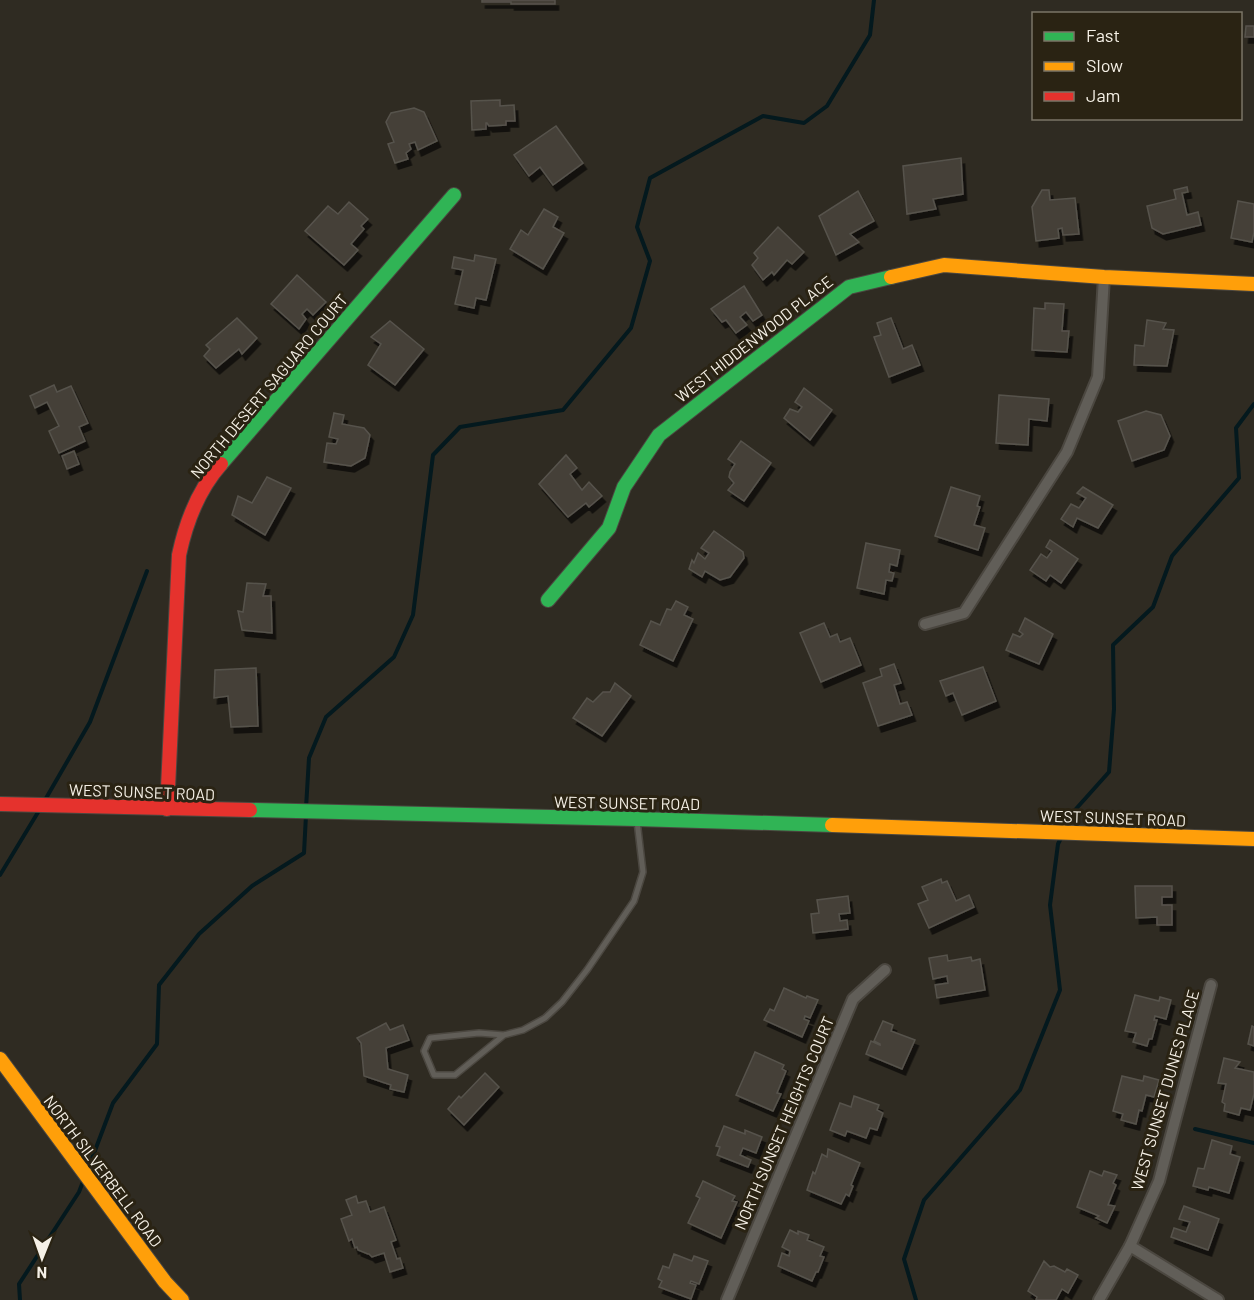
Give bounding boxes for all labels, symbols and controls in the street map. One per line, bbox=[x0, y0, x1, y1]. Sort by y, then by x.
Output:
legend bbox=[1032, 12, 1242, 120]
text: Fast bbox=[1086, 24, 1120, 46]
text: Slow bbox=[1086, 54, 1123, 76]
text: Jam bbox=[1086, 84, 1120, 106]
street label: WEST HIDDENWOOD PLACE bbox=[671, 271, 836, 406]
street label: NORTH DESERT SAGUARO COURT bbox=[186, 290, 351, 482]
street label: WEST SUNSET ROAD bbox=[69, 779, 215, 804]
street label: WEST SUNSET ROAD bbox=[554, 792, 700, 813]
street label: WEST SUNSET ROAD bbox=[1040, 805, 1186, 830]
street label: WEST SUNSET DUNES PLACE bbox=[1127, 987, 1202, 1192]
street label: NORTH SUNSET HEIGHTS COURT bbox=[730, 1013, 837, 1232]
street label: NORTH SILVERBELL ROAD bbox=[40, 1091, 167, 1250]
north arrow bbox=[12, 1228, 72, 1288]
text: N bbox=[36, 1264, 47, 1283]

